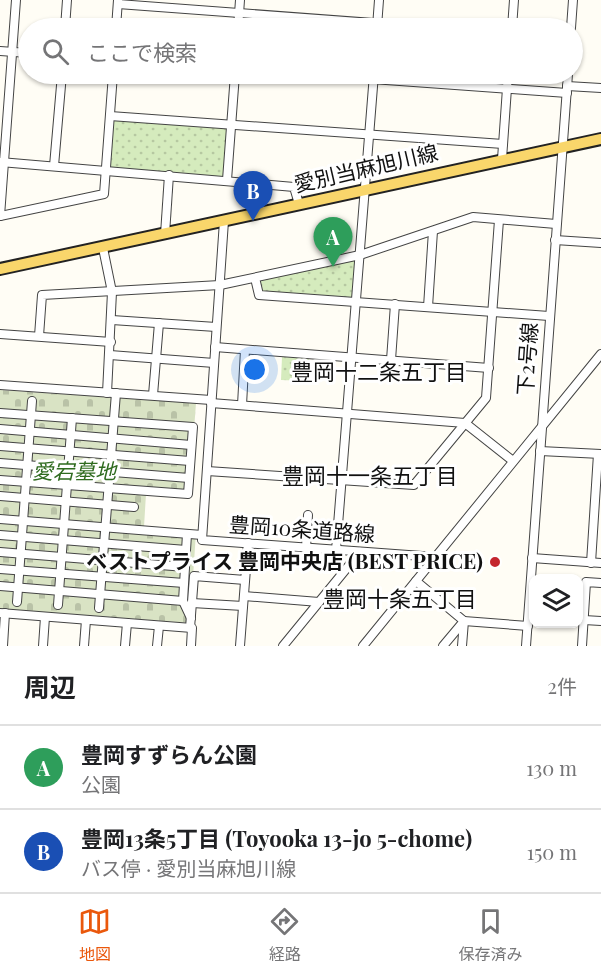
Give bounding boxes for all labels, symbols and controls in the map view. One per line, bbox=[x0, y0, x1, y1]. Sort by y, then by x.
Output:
search box bbox=[18, 18, 583, 84]
icon: search bbox=[39, 35, 72, 68]
text: ここで検索 bbox=[87, 37, 197, 67]
street label: 愛別当麻旭川線 bbox=[291, 137, 440, 197]
pin: B bbox=[234, 172, 272, 221]
pin: A bbox=[314, 218, 352, 267]
street label: 下2号線 bbox=[509, 321, 543, 396]
your location bbox=[240, 355, 269, 384]
district label: 豊岡十二条五丁目 bbox=[291, 356, 467, 386]
park label: 愛宕墓地 bbox=[32, 456, 118, 484]
district label: 豊岡十一条五丁目 bbox=[282, 460, 458, 490]
street label: 豊岡10条道路線 bbox=[228, 509, 376, 547]
place label: ベストプライス 豊岡中央店 (BEST PRICE) bbox=[86, 546, 483, 574]
marker: ベストプライス 豊岡中央店 (BEST PRICE) bbox=[488, 555, 502, 569]
map controls bbox=[529, 574, 583, 628]
button: layers bbox=[529, 574, 583, 628]
district label: 豊岡十条五丁目 bbox=[323, 583, 477, 613]
text: 周辺 bbox=[24, 669, 76, 704]
text: 2件 bbox=[547, 672, 577, 699]
text: 豊岡すずらん公園 bbox=[81, 739, 257, 769]
text: A bbox=[37, 754, 50, 781]
text: 130 m bbox=[526, 754, 577, 781]
text: 公園 bbox=[81, 770, 121, 797]
text: 豊岡13条5丁目 (Toyooka 13-jo 5-chome) bbox=[81, 823, 472, 853]
text: B bbox=[37, 838, 50, 865]
text: 150 m bbox=[527, 838, 577, 865]
text: バス停 · 愛別当麻旭川線 bbox=[81, 854, 296, 881]
tab: 地図 bbox=[78, 905, 111, 965]
tab: 経路 bbox=[268, 905, 301, 965]
tab: 保存済み bbox=[458, 905, 522, 965]

